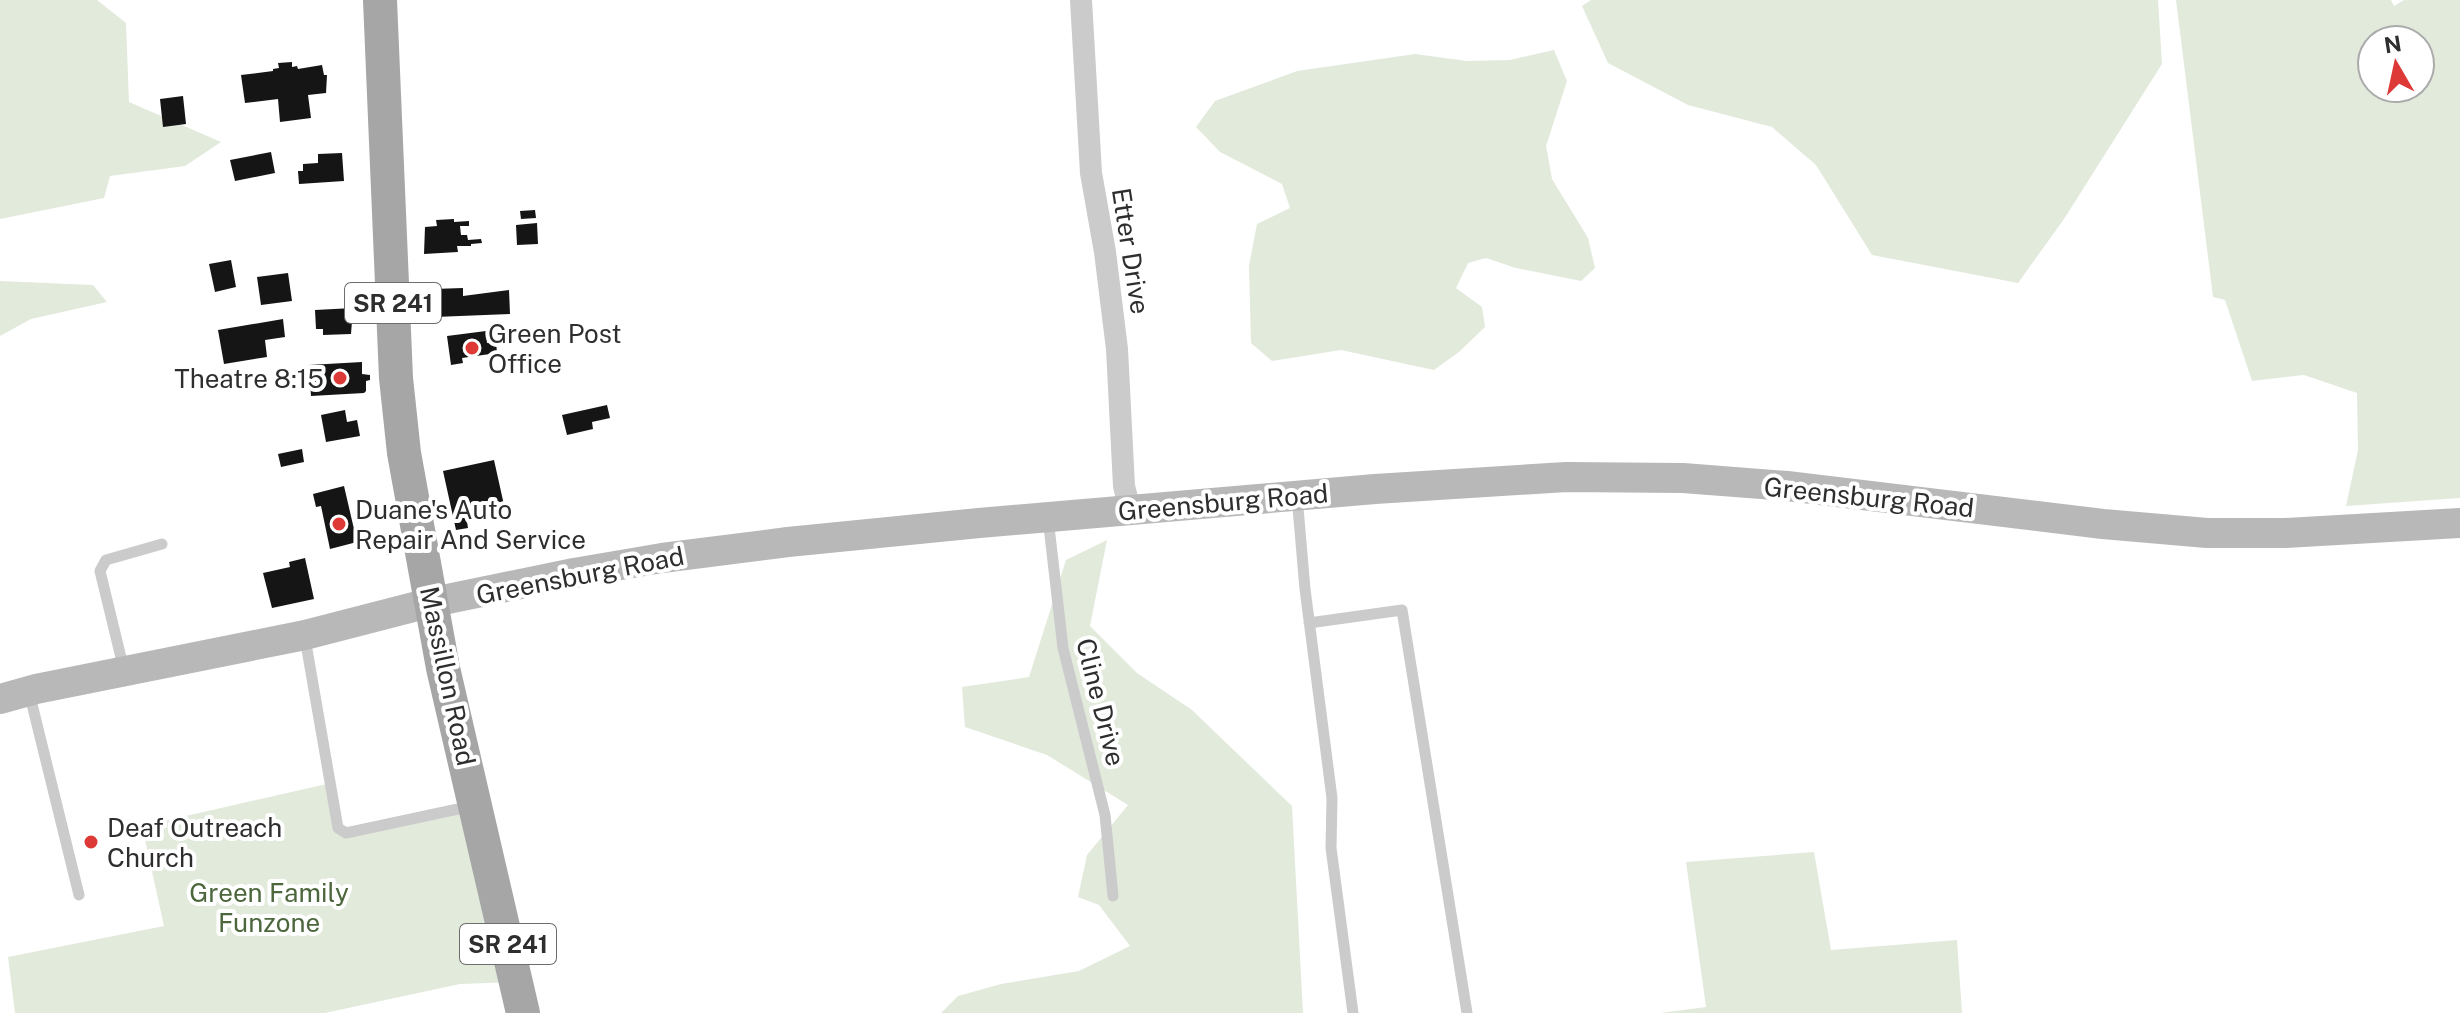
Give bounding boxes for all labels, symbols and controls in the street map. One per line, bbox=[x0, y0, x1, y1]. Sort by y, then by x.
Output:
north arrow bbox=[2356, 24, 2436, 104]
text: N bbox=[2382, 30, 2403, 58]
street label: Etter Drive bbox=[1106, 186, 1156, 316]
road number: SR 241 bbox=[345, 283, 441, 323]
place label: Green Post Office bbox=[488, 318, 622, 379]
marker: Green Post Office bbox=[463, 339, 481, 357]
place label: Theatre 8:15 bbox=[174, 363, 324, 394]
marker: Theatre 8:15 bbox=[331, 369, 349, 387]
street label: Greensburg Road bbox=[1762, 471, 1976, 523]
street label: Greensburg Road bbox=[1117, 477, 1329, 527]
place label: Duane's Auto Repair And Service bbox=[355, 494, 586, 555]
marker: Duane's Auto Repair And Service bbox=[330, 515, 348, 533]
street label: Greensburg Road bbox=[473, 540, 687, 610]
street label: Massillon Road bbox=[414, 584, 482, 768]
street label: Cline Drive bbox=[1070, 635, 1132, 769]
place label: Deaf Outreach Church bbox=[107, 812, 282, 873]
marker: Deaf Outreach Church bbox=[82, 833, 100, 851]
park label: Green Family Funzone bbox=[189, 877, 349, 938]
road number: SR 241 bbox=[460, 924, 556, 964]

